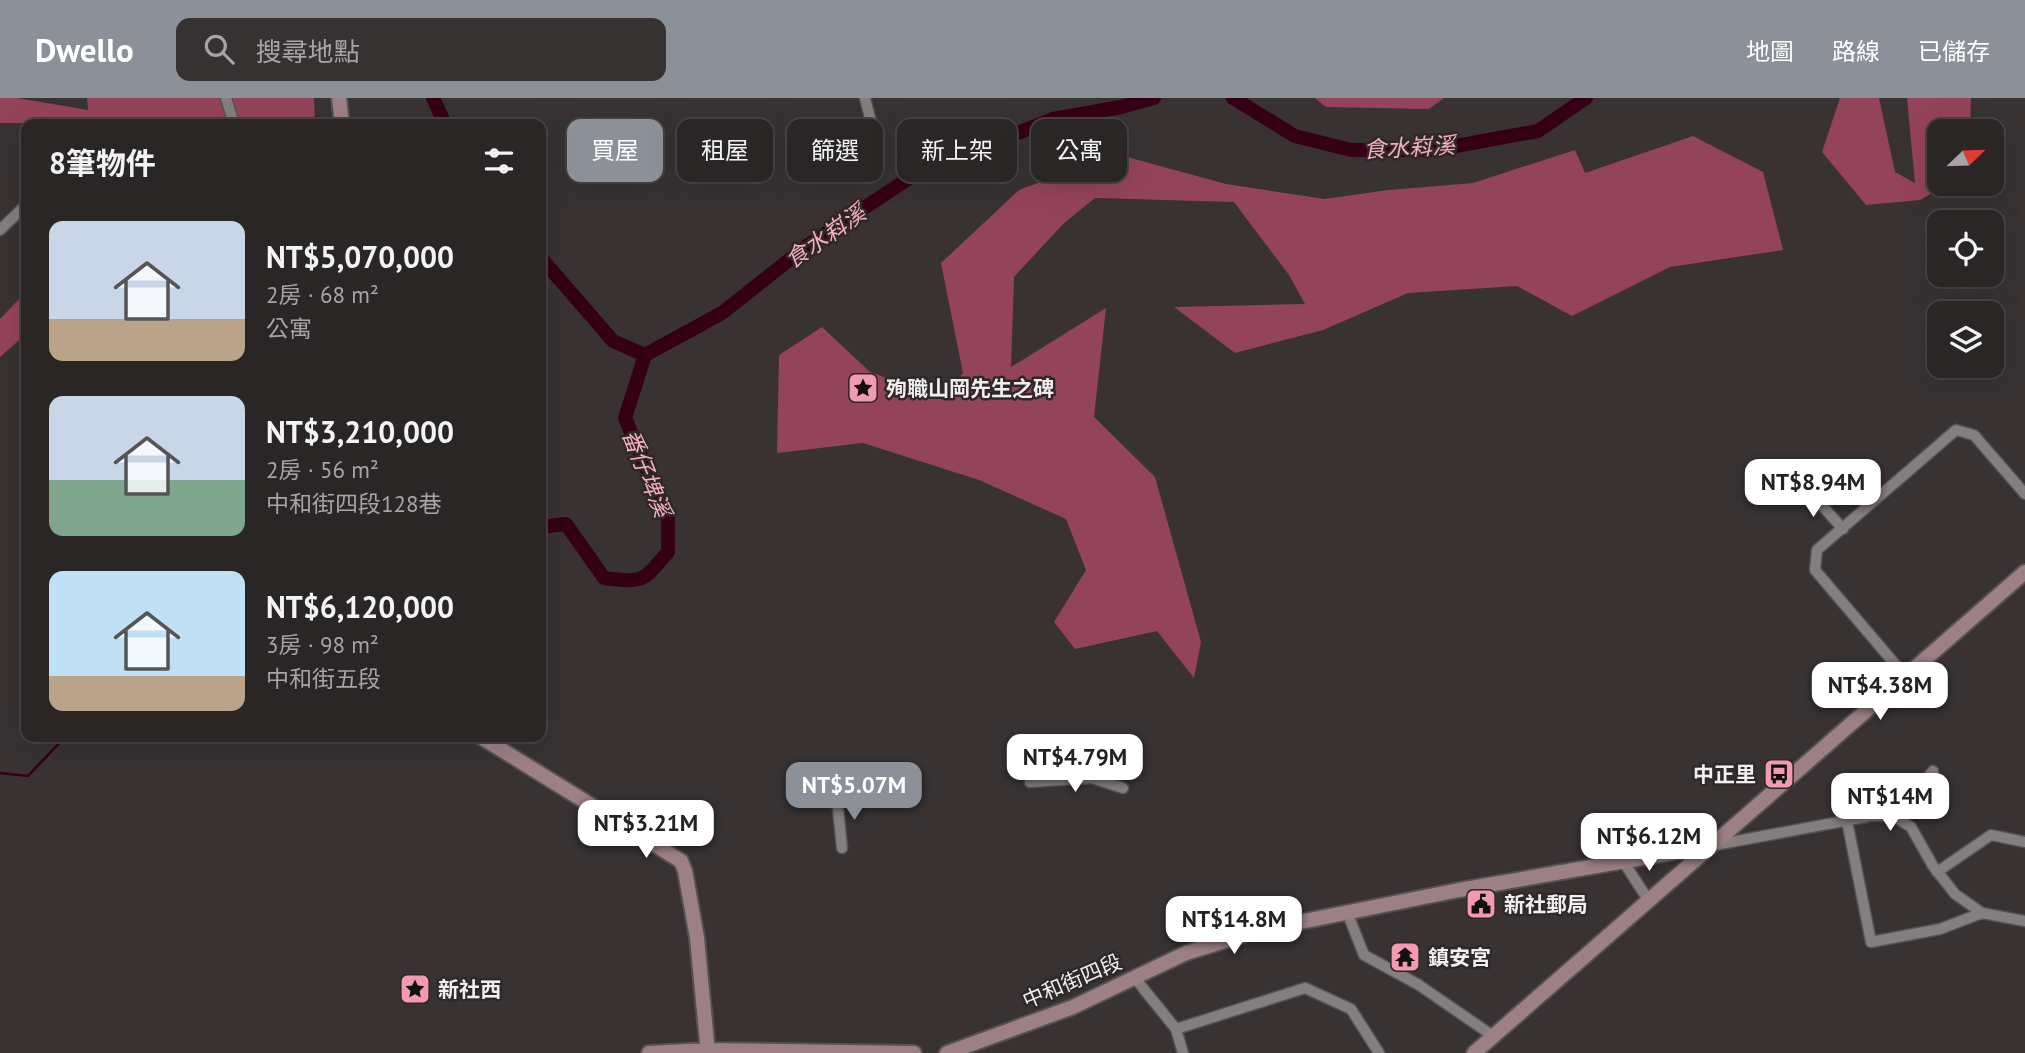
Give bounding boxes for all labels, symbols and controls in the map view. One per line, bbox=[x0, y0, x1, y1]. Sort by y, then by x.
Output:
search box bbox=[176, 18, 666, 81]
text: Dwello bbox=[35, 28, 134, 71]
icon: search bbox=[200, 30, 238, 68]
text: 搜尋地點 bbox=[256, 35, 360, 68]
text: 地圖 bbox=[1746, 36, 1794, 67]
text: 路線 bbox=[1832, 36, 1880, 67]
text: 已儲存 bbox=[1918, 36, 1990, 67]
chip: 買屋 bbox=[567, 119, 663, 182]
chip: 租屋 bbox=[677, 119, 773, 182]
chip: 篩選 bbox=[787, 119, 883, 182]
chip: 新上架 bbox=[897, 119, 1017, 182]
chip: 公寓 bbox=[1031, 119, 1127, 182]
north arrow bbox=[1927, 119, 2004, 196]
map controls bbox=[1927, 119, 2004, 378]
water label: 食水嵙溪 bbox=[1362, 130, 1459, 164]
icon: filters bbox=[480, 142, 518, 180]
text: 8筆物件 bbox=[49, 143, 156, 182]
water label: 食水嵙溪 bbox=[779, 196, 873, 274]
button: locate bbox=[1927, 210, 2004, 287]
text: NT$5,070,000 bbox=[266, 237, 454, 276]
icon: home bbox=[105, 249, 189, 333]
text: 2房 · 68 m² bbox=[266, 280, 379, 309]
button: layers bbox=[1927, 301, 2004, 378]
text: 公寓 bbox=[266, 314, 312, 343]
place icon: 殉職山岡先生之碑 bbox=[846, 371, 880, 405]
place label: 殉職山岡先生之碑 bbox=[886, 375, 1054, 402]
text: NT$3,210,000 bbox=[266, 412, 454, 451]
icon: home bbox=[105, 424, 189, 508]
water label: 番仔埤溪 bbox=[616, 425, 679, 524]
text: 2房 · 56 m² bbox=[266, 455, 379, 484]
pin: NT$8.94M bbox=[1741, 460, 1885, 519]
text: NT$8.94M bbox=[1761, 467, 1865, 496]
text: 中和街四段128巷 bbox=[266, 489, 442, 518]
text: NT$6,120,000 bbox=[266, 587, 454, 626]
icon: home bbox=[105, 599, 189, 683]
text: 3房 · 98 m² bbox=[266, 630, 379, 659]
pin: NT$4.38M bbox=[1808, 662, 1952, 722]
text: 中和街五段 bbox=[266, 664, 381, 693]
text: NT$4.38M bbox=[1828, 670, 1932, 699]
pin: NT$4.79M bbox=[1003, 734, 1147, 794]
text: NT$4.79M bbox=[1023, 742, 1127, 771]
bus stop icon: 中正里 bbox=[1762, 757, 1796, 791]
place label: 中正里 bbox=[1693, 761, 1756, 788]
pin: NT$5.07M bbox=[782, 762, 926, 822]
text: NT$5.07M bbox=[802, 770, 906, 799]
pin: NT$14M bbox=[1833, 774, 1947, 833]
text: NT$14M bbox=[1847, 781, 1933, 810]
pin: NT$3.21M bbox=[574, 800, 718, 860]
text: NT$3.21M bbox=[594, 808, 698, 837]
pin: NT$6.12M bbox=[1577, 814, 1721, 873]
text: NT$6.12M bbox=[1597, 821, 1701, 850]
public building icon: 新社郵局 bbox=[1464, 887, 1498, 921]
place label: 新社郵局 bbox=[1504, 891, 1588, 918]
pin: NT$14.8M bbox=[1162, 896, 1306, 956]
text: NT$14.8M bbox=[1182, 904, 1286, 933]
temple icon: 鎮安宮 bbox=[1388, 940, 1422, 974]
place label: 鎮安宮 bbox=[1428, 944, 1491, 971]
street label: 中和街四段 bbox=[1018, 948, 1126, 1014]
place icon: 新社西 bbox=[398, 972, 432, 1006]
place label: 新社西 bbox=[438, 976, 501, 1003]

